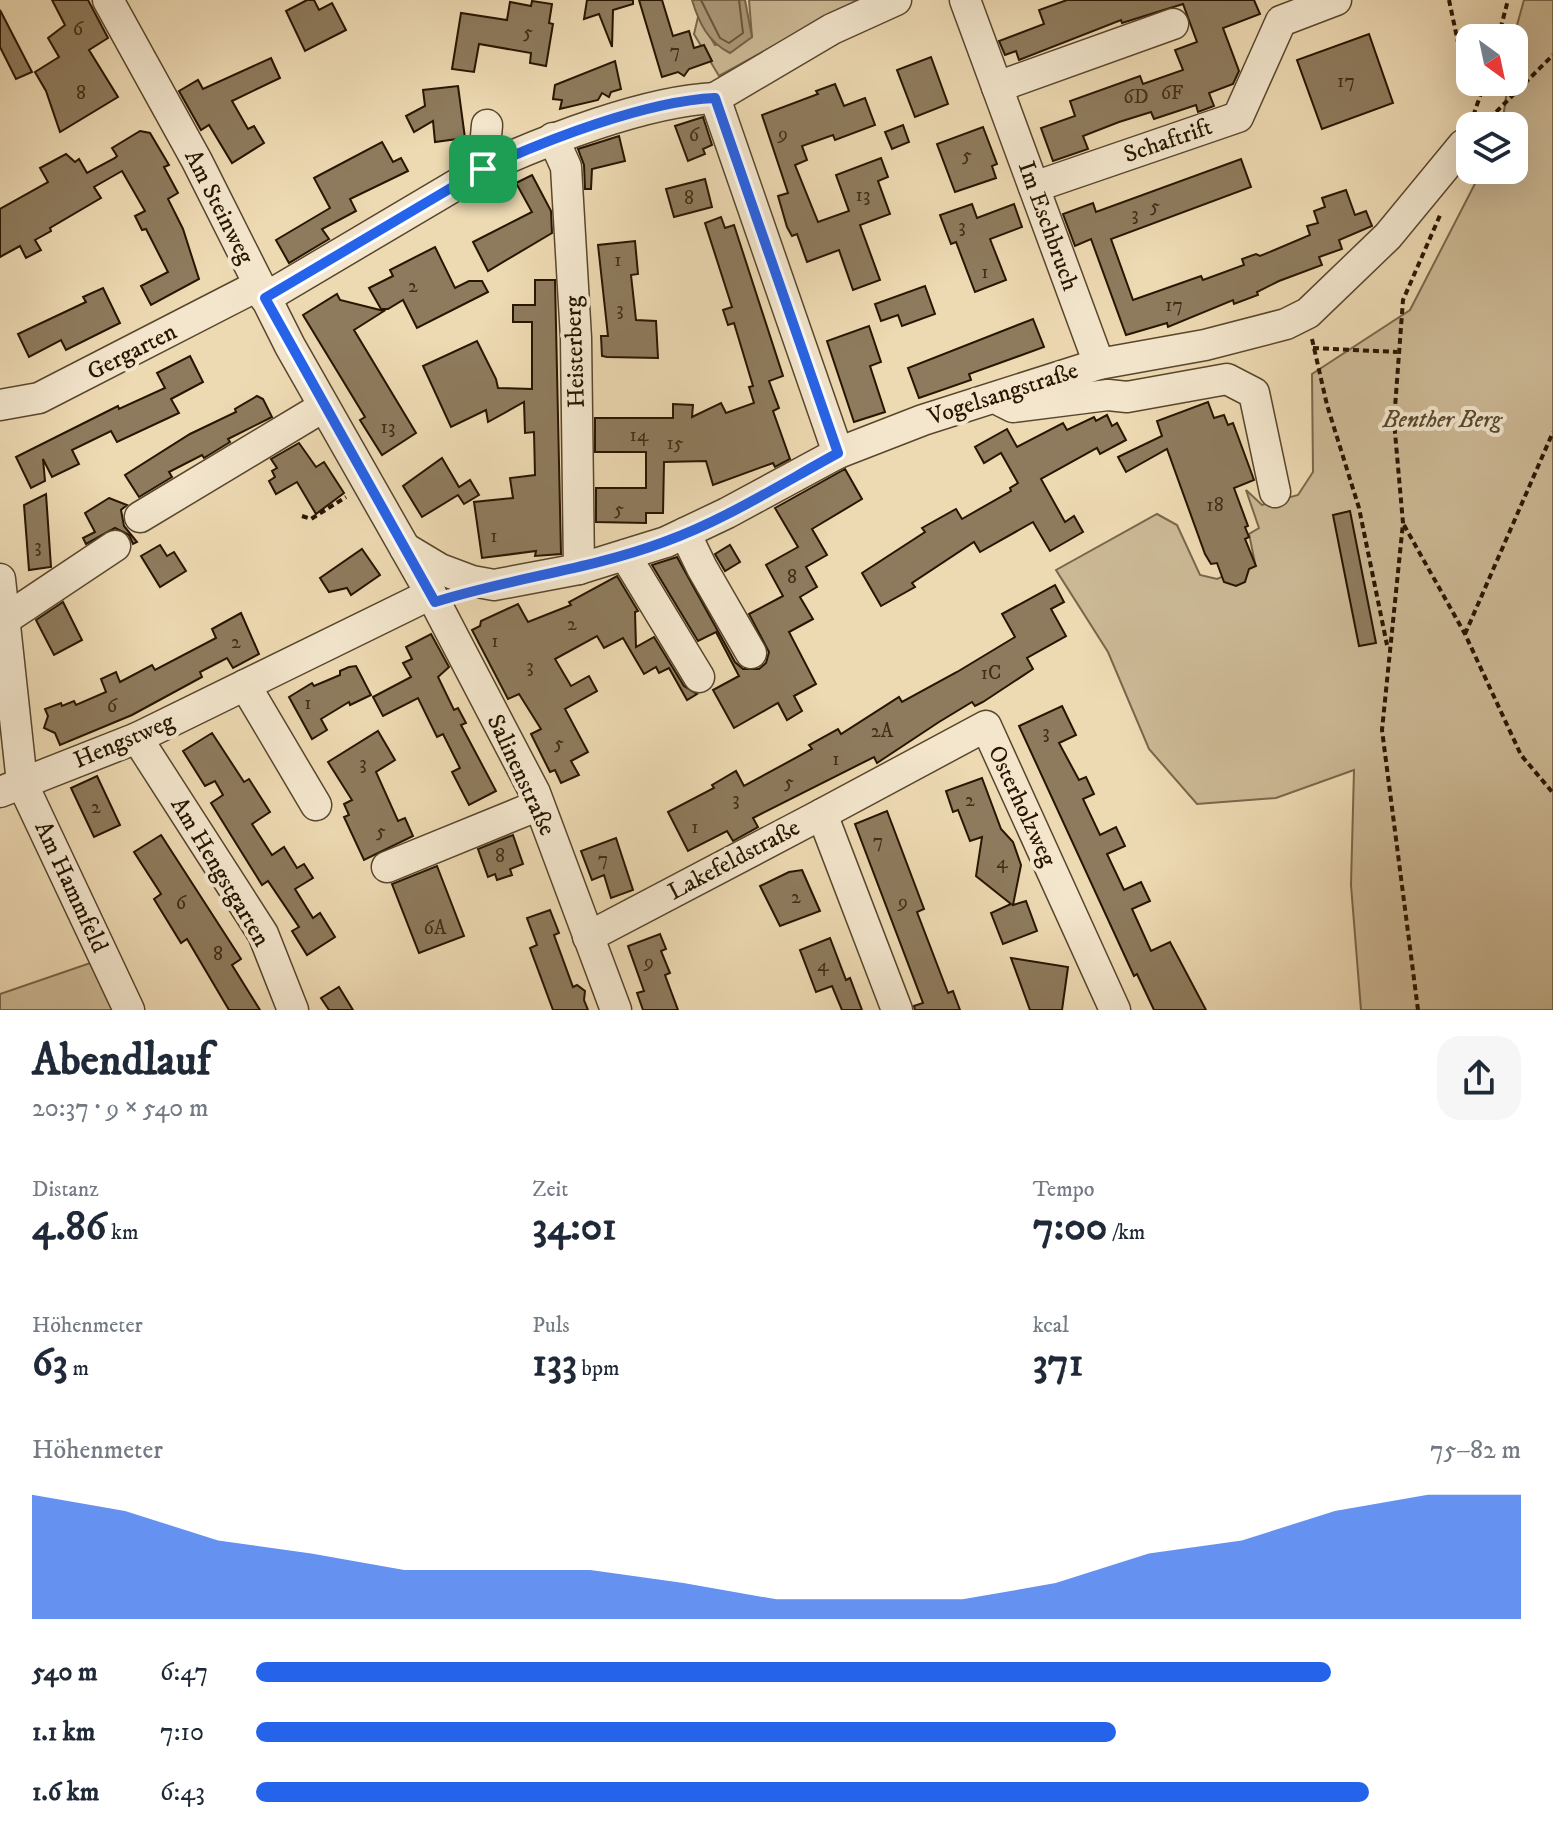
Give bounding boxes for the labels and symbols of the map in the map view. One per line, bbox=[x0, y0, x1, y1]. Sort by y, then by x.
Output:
house number: 6 bbox=[73, 17, 84, 42]
house number: 5 bbox=[523, 20, 533, 45]
north arrow bbox=[1456, 24, 1528, 96]
house number: 7 bbox=[670, 39, 680, 64]
house number: 17 bbox=[1337, 69, 1355, 94]
house number: 8 bbox=[76, 81, 86, 106]
house number: 6F bbox=[1161, 81, 1183, 106]
house number: 6D bbox=[1123, 85, 1149, 110]
street label: Schaftrift bbox=[1120, 112, 1216, 170]
house number: 9 bbox=[777, 122, 788, 147]
house number: 6 bbox=[689, 123, 700, 148]
pin bbox=[449, 135, 517, 203]
house number: 5 bbox=[962, 143, 972, 168]
street label: Am Steinweg bbox=[177, 145, 261, 269]
street label: Im Eschbruch bbox=[1011, 157, 1085, 295]
house number: 13 bbox=[856, 183, 870, 208]
house number: 8 bbox=[684, 186, 694, 211]
house number: 5 bbox=[1150, 194, 1160, 219]
house number: 3 bbox=[1131, 202, 1139, 227]
house number: 3 bbox=[958, 214, 966, 239]
house number: 1 bbox=[614, 248, 622, 273]
house number: 1 bbox=[981, 260, 989, 285]
house number: 2 bbox=[408, 274, 418, 299]
house number: 17 bbox=[1165, 293, 1183, 318]
street label: Heisterberg bbox=[558, 295, 592, 409]
house number: 3 bbox=[616, 297, 624, 322]
street label: Gergarten bbox=[82, 316, 182, 387]
street label: Vogelsangstraße bbox=[923, 356, 1082, 433]
park label: Benther Berg bbox=[1382, 405, 1504, 435]
house number: 13 bbox=[381, 415, 395, 440]
house number: 14 bbox=[630, 423, 649, 448]
house number: 15 bbox=[666, 431, 684, 456]
house number: 18 bbox=[1206, 493, 1224, 518]
house number: 5 bbox=[614, 497, 624, 522]
house number: 1 bbox=[490, 524, 498, 549]
house number: 3 bbox=[34, 534, 42, 559]
house number: 8 bbox=[787, 565, 797, 590]
house number: 2 bbox=[567, 612, 577, 637]
house number: 1 bbox=[491, 629, 499, 654]
house number: 2 bbox=[231, 630, 241, 655]
house number: 3 bbox=[526, 654, 534, 679]
house number: 1C bbox=[981, 661, 1001, 686]
house number: 1 bbox=[304, 691, 312, 716]
house number: 6 bbox=[107, 694, 118, 719]
street label: Hengstweg bbox=[69, 706, 179, 776]
street label: Salinenstraße bbox=[480, 710, 562, 840]
house number: 2A bbox=[871, 719, 894, 744]
house number: 3 bbox=[1042, 720, 1050, 745]
house number: 5 bbox=[554, 731, 564, 756]
street label: Osterholzweg bbox=[981, 741, 1063, 872]
house number: 1 bbox=[832, 747, 840, 772]
house number: 3 bbox=[359, 751, 367, 776]
house number: 5 bbox=[784, 770, 794, 795]
house number: 3 bbox=[732, 787, 740, 812]
house number: 2 bbox=[965, 788, 975, 813]
street label: Am Hengstgarten bbox=[164, 792, 277, 953]
house number: 2 bbox=[91, 795, 101, 820]
street label: Lakefeldstraße bbox=[663, 813, 805, 907]
house number: 1 bbox=[691, 815, 699, 840]
street label: Am Hammfeld bbox=[27, 817, 115, 958]
house number: 5 bbox=[376, 819, 386, 844]
house number: 7 bbox=[873, 829, 883, 854]
house number: 8 bbox=[495, 844, 505, 869]
house number: 7 bbox=[598, 847, 608, 872]
house number: 4 bbox=[996, 850, 1008, 875]
house number: 2 bbox=[791, 885, 801, 910]
house number: 9 bbox=[897, 890, 908, 915]
house number: 6 bbox=[176, 891, 187, 916]
house number: 6A bbox=[423, 916, 447, 941]
house number: 8 bbox=[213, 942, 223, 967]
house number: 9 bbox=[643, 950, 654, 975]
house number: 4 bbox=[817, 953, 829, 978]

